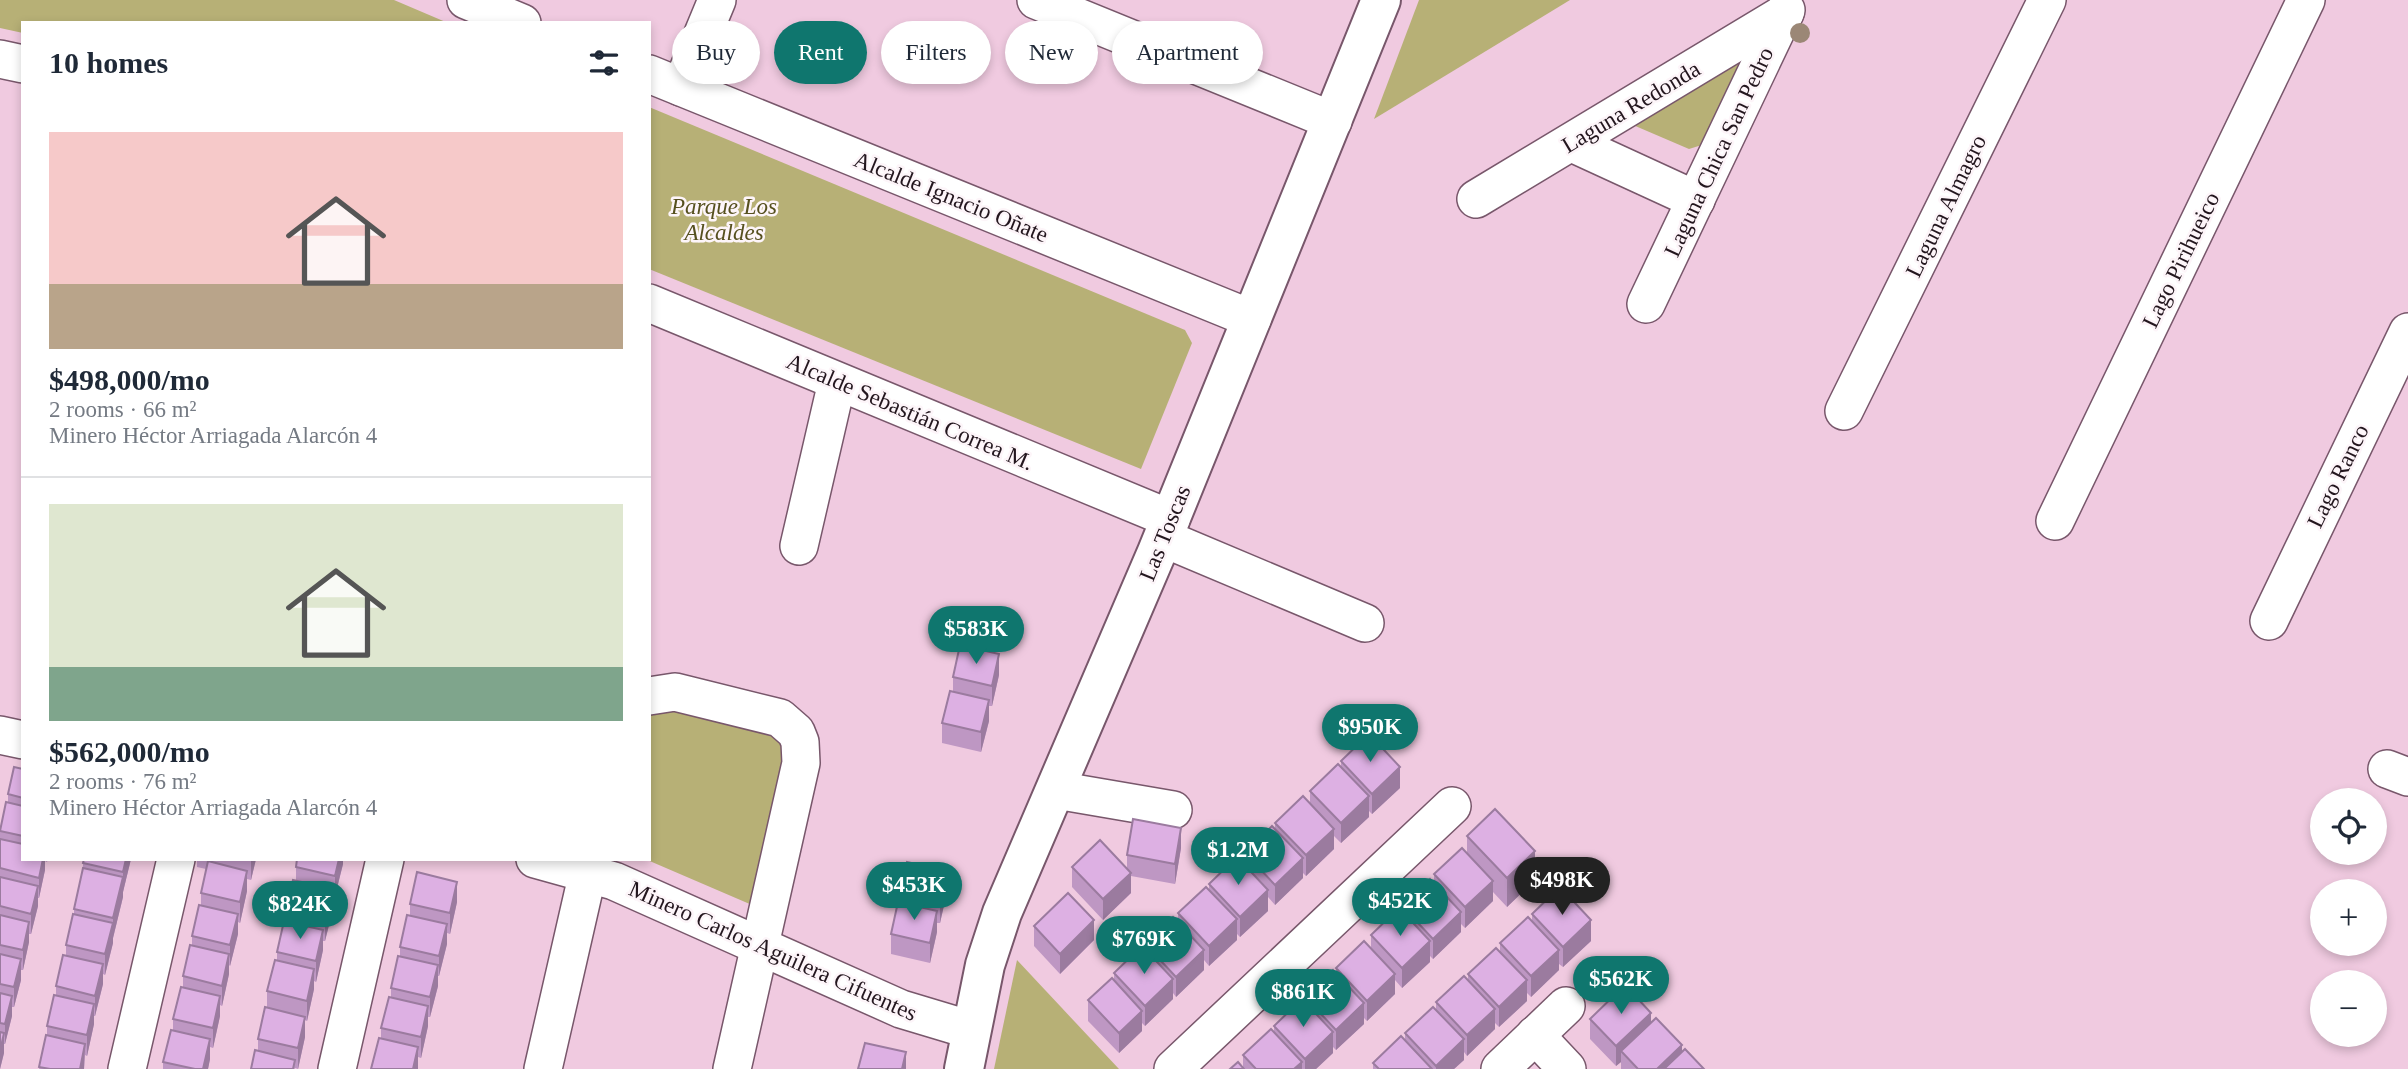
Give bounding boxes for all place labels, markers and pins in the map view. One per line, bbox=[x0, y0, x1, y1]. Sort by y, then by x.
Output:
pin: $583K bbox=[927, 606, 1025, 666]
pin: $950K bbox=[1321, 704, 1419, 764]
pin: $1.2M bbox=[1189, 828, 1287, 887]
pin: $498K bbox=[1513, 858, 1611, 917]
pin: $453K bbox=[865, 862, 963, 922]
pin: $452K bbox=[1351, 878, 1449, 938]
pin: $824K bbox=[251, 881, 349, 941]
pin: $769K bbox=[1095, 916, 1193, 976]
pin: $562K bbox=[1572, 956, 1670, 1016]
pin: $861K bbox=[1254, 970, 1352, 1029]

